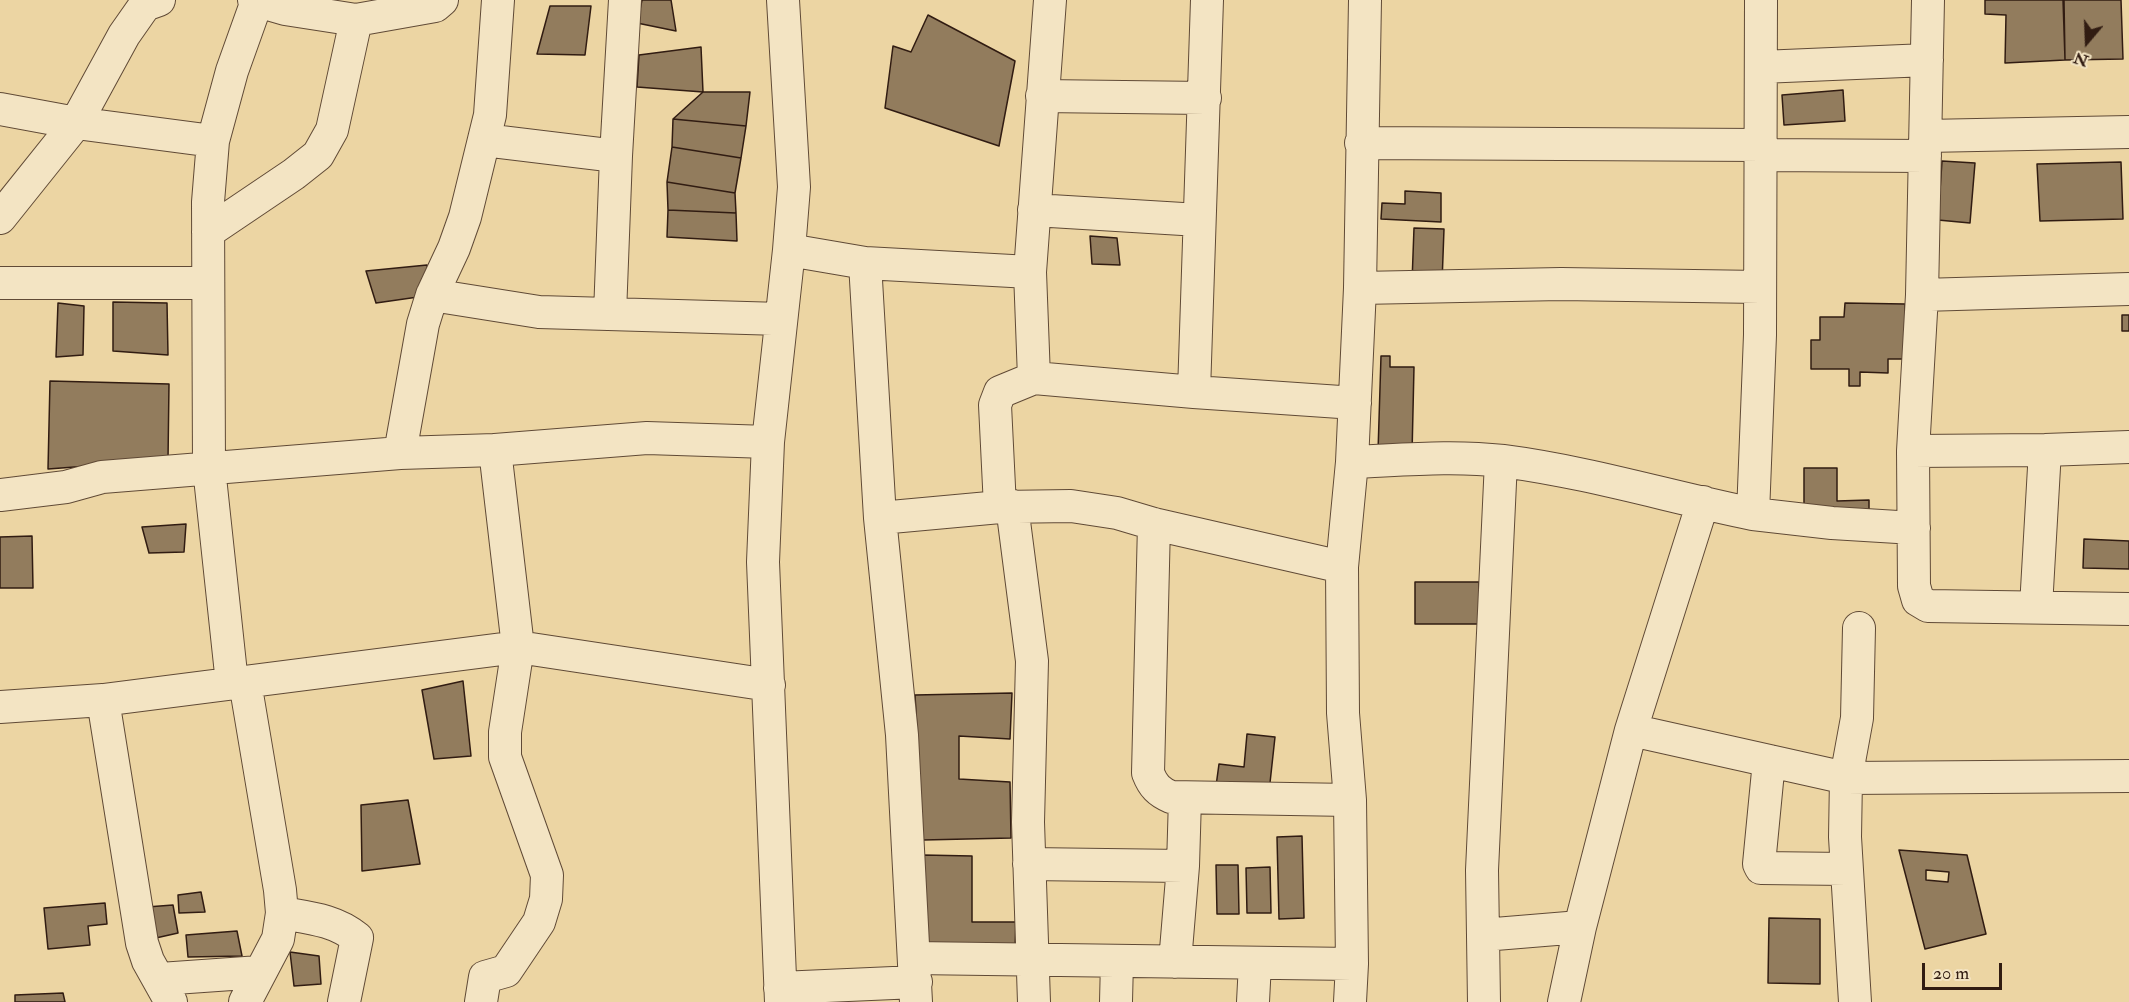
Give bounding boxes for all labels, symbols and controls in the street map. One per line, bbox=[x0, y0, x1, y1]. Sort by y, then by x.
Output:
north arrow bbox=[2057, 12, 2117, 72]
text: N bbox=[2071, 47, 2091, 71]
scale bar bbox=[1925, 951, 2004, 989]
text: 20 m bbox=[1933, 962, 1969, 985]

